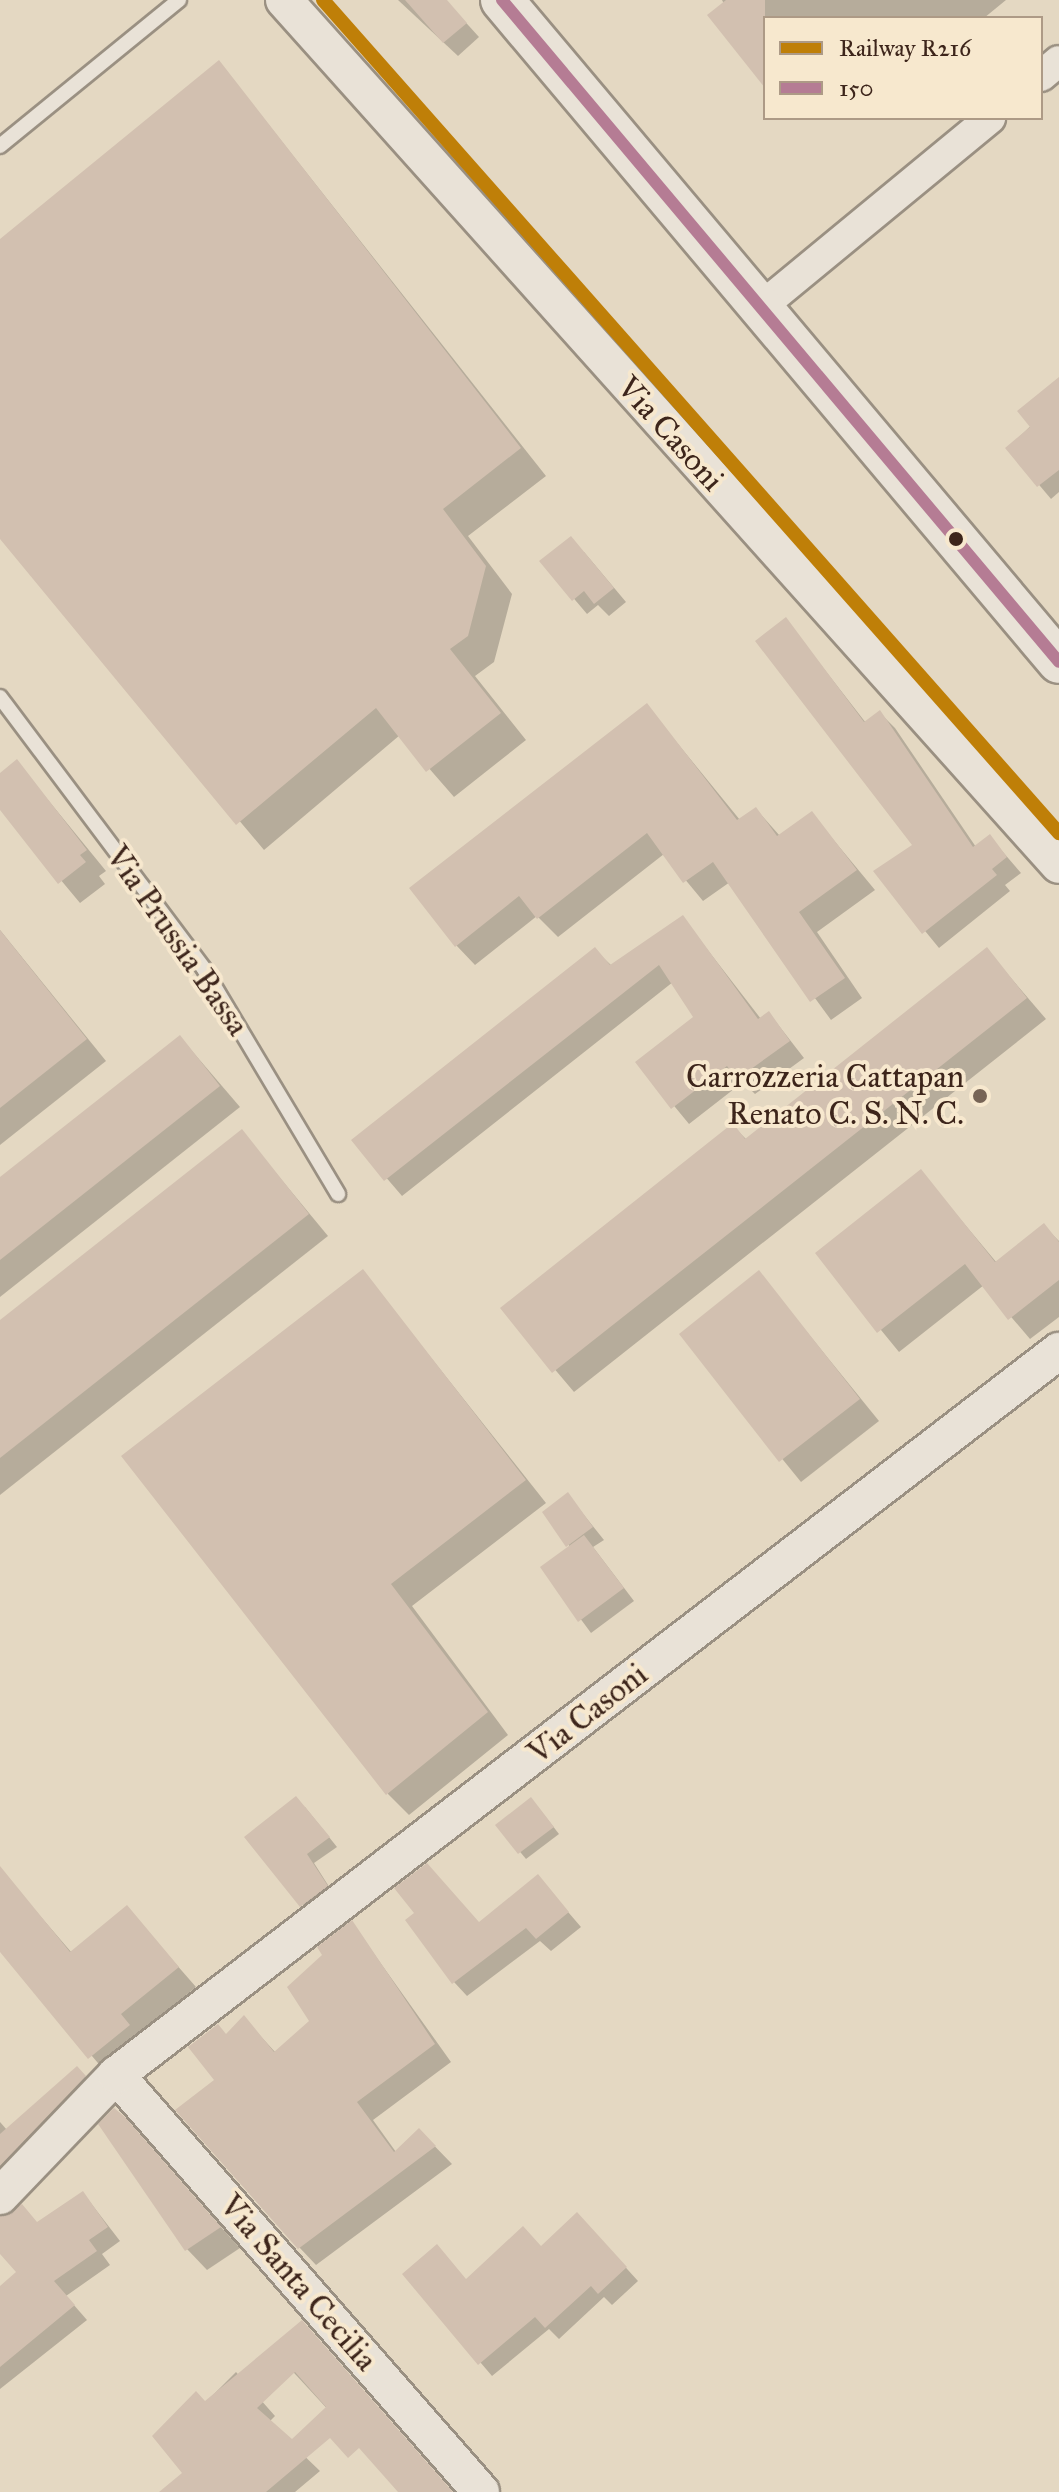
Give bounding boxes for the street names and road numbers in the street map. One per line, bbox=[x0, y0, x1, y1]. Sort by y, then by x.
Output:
street label: Via Casoni bbox=[609, 369, 731, 499]
street label: Via Prussia Bassa bbox=[97, 839, 257, 1043]
street label: Via Casoni bbox=[521, 1655, 655, 1773]
street label: Via Santa Cecilia bbox=[211, 2187, 385, 2379]

